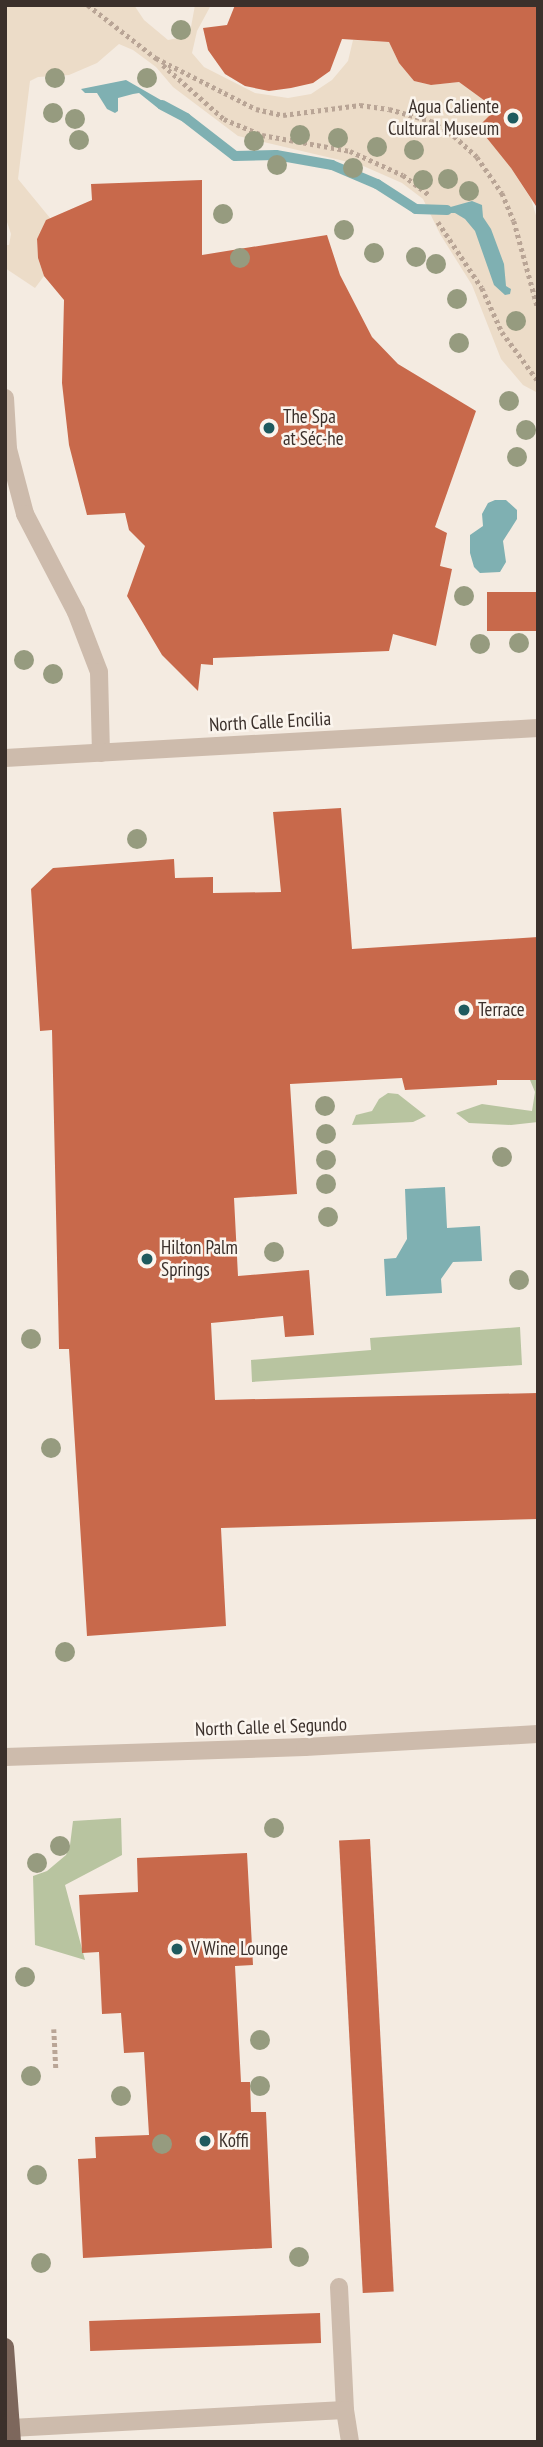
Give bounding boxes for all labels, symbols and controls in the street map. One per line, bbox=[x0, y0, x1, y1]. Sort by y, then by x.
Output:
place label: Agua Caliente Cultural Museum bbox=[388, 96, 499, 140]
marker: Agua Caliente Cultural Museum bbox=[505, 110, 521, 126]
place label: The Spa at Séc-he bbox=[283, 406, 343, 450]
marker: The Spa at Séc-he bbox=[261, 420, 277, 436]
street label: North Calle Encilia bbox=[208, 707, 332, 737]
place label: Terrace bbox=[478, 999, 525, 1021]
marker: Terrace bbox=[456, 1002, 472, 1018]
place label: Hilton Palm Springs bbox=[161, 1237, 238, 1281]
marker: Hilton Palm Springs bbox=[139, 1251, 155, 1267]
street label: North Calle el Segundo bbox=[195, 1713, 347, 1741]
place label: V Wine Lounge bbox=[191, 1938, 289, 1960]
marker: V Wine Lounge bbox=[169, 1941, 185, 1957]
place label: Koffi bbox=[219, 2130, 249, 2152]
marker: Koffi bbox=[197, 2133, 213, 2149]

